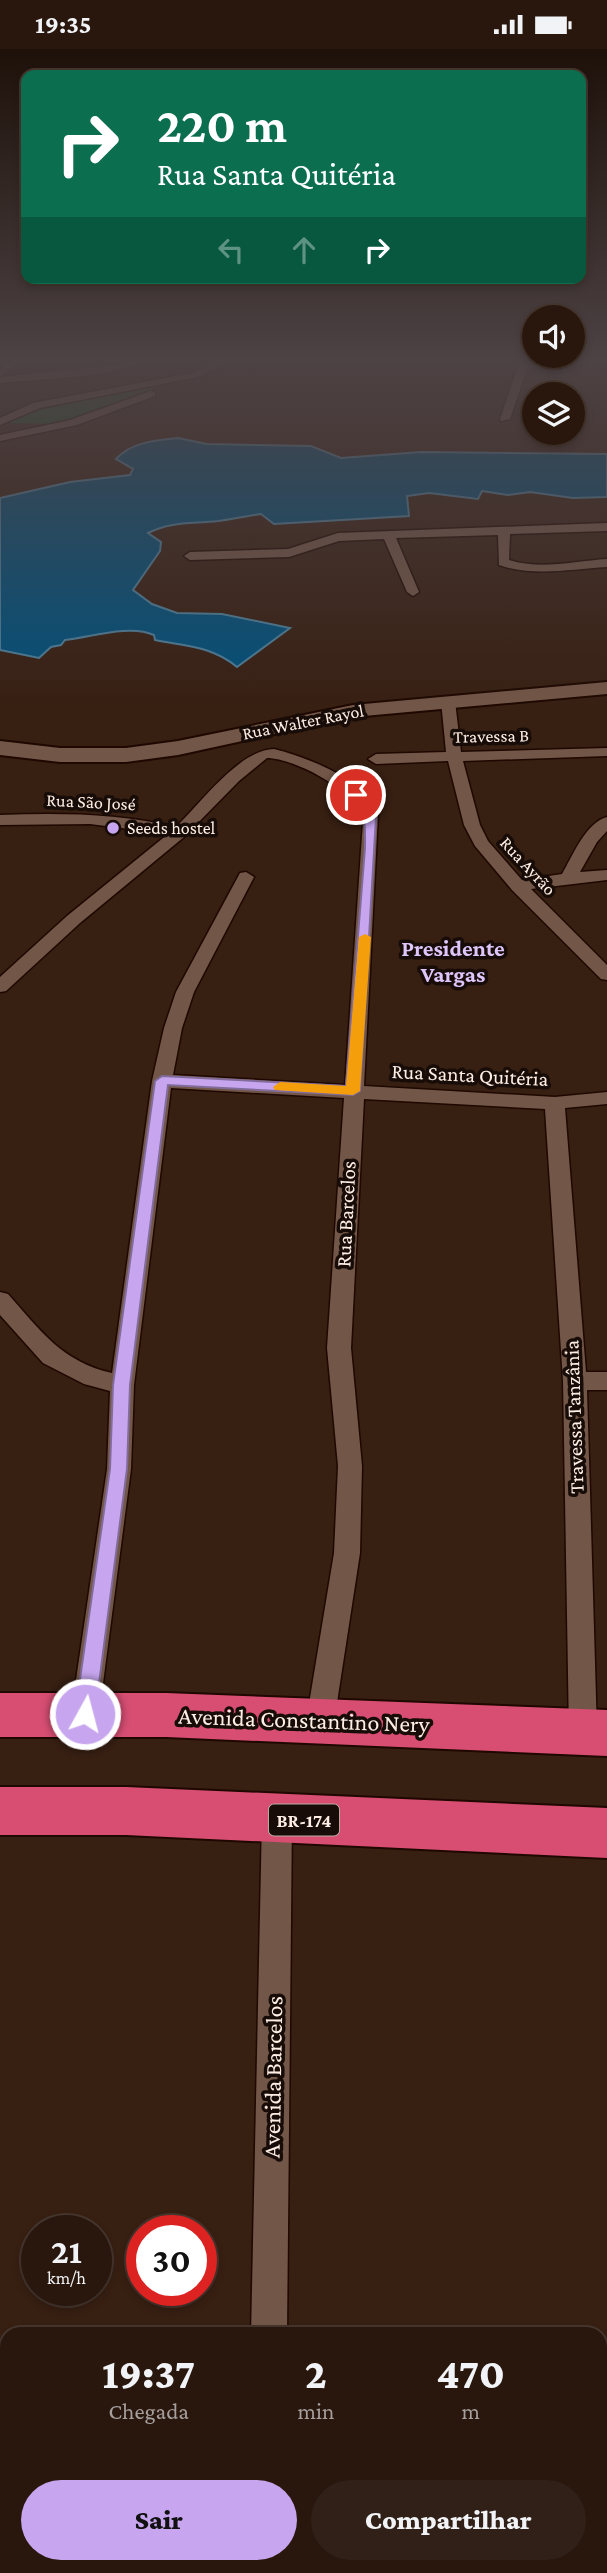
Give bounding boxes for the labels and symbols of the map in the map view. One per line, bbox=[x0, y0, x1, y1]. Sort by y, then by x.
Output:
street label: Rua Walter Rayol bbox=[241, 700, 366, 744]
street label: Travessa B bbox=[453, 725, 529, 747]
pin bbox=[326, 765, 386, 825]
street label: Rua São José bbox=[46, 790, 136, 814]
place label: Seeds hostel bbox=[127, 818, 216, 838]
marker: Seeds hostel bbox=[105, 820, 121, 836]
street label: Rua Ayrão bbox=[496, 833, 560, 899]
district label: Presidente Vargas bbox=[401, 935, 505, 987]
street label: Rua Santa Quitéria bbox=[391, 1059, 549, 1091]
street label: Rua Barcelos bbox=[331, 1160, 361, 1268]
street label: Travessa Tanzânia bbox=[559, 1339, 589, 1494]
position arrow bbox=[48, 1677, 122, 1751]
street label: Avenida Constantino Nery bbox=[178, 1702, 431, 1737]
road number: BR-174 bbox=[269, 1805, 339, 1835]
street label: Avenida Barcelos bbox=[258, 1996, 287, 2158]
speed limit sign: 30 bbox=[126, 2215, 217, 2306]

